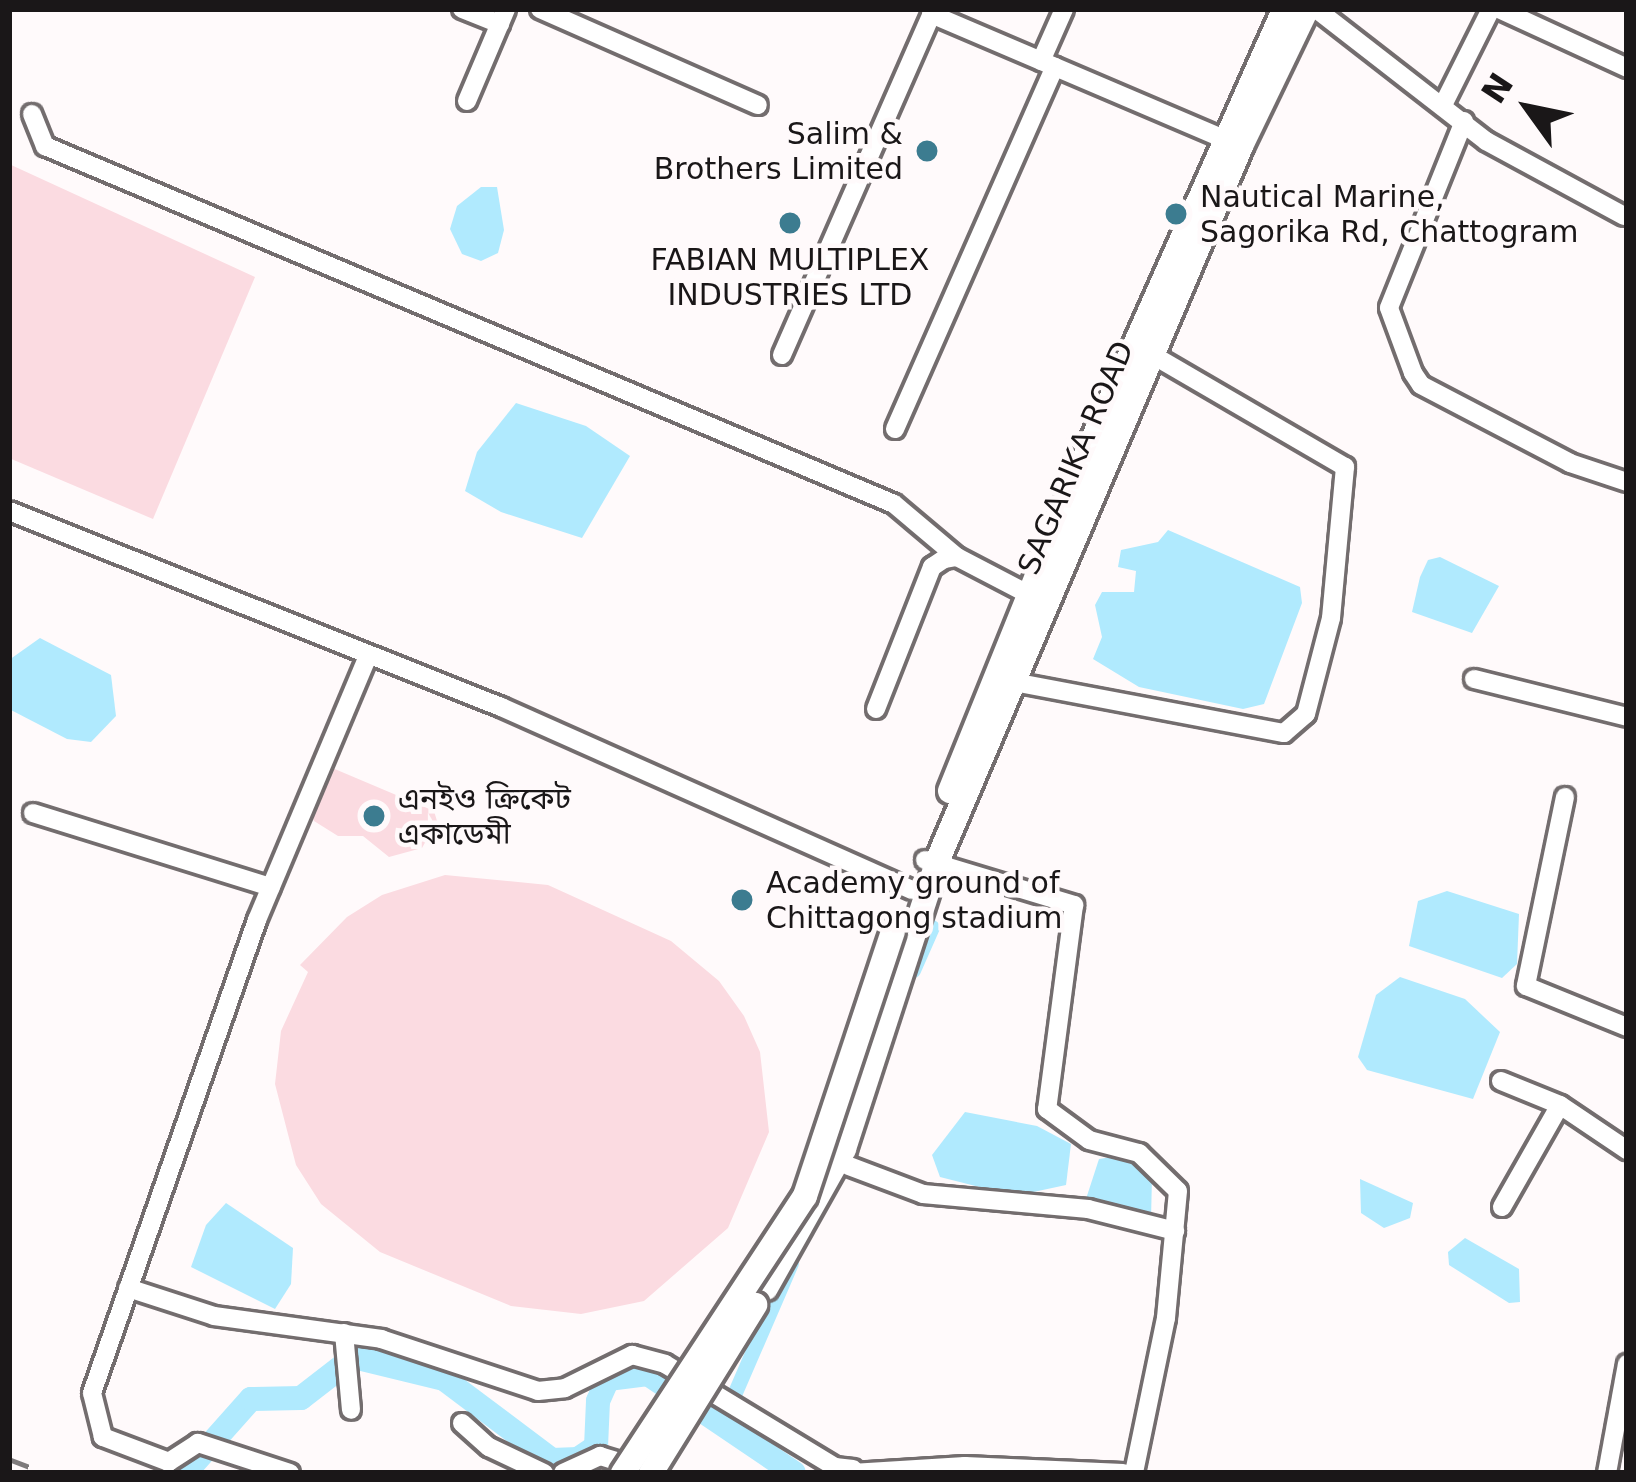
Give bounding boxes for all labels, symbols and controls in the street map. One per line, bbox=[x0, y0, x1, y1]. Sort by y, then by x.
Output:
north arrow bbox=[1468, 48, 1588, 168]
text: N bbox=[1474, 66, 1521, 110]
place label: Salim & Brothers Limited bbox=[654, 116, 903, 186]
marker: Salim & Brothers Limited bbox=[914, 138, 940, 164]
place label: Nautical Marine, Sagorika Rd, Chattogram bbox=[1200, 179, 1578, 250]
marker: Nautical Marine, Sagorika Rd, Chattogram bbox=[1163, 201, 1189, 227]
marker: FABIAN MULTIPLEX INDUSTRIES LTD bbox=[777, 210, 803, 236]
place label: FABIAN MULTIPLEX INDUSTRIES LTD bbox=[651, 242, 929, 312]
street label: SAGARIKA ROAD bbox=[1011, 336, 1141, 580]
place label: এনইও ক্রিকেট একাডেমী bbox=[398, 781, 571, 852]
marker: এনইও ক্রিকেট একাডেমী bbox=[361, 803, 387, 829]
place label: Academy ground of Chittagong stadium bbox=[766, 865, 1063, 936]
marker: Academy ground of Chittagong stadium bbox=[729, 887, 755, 913]

